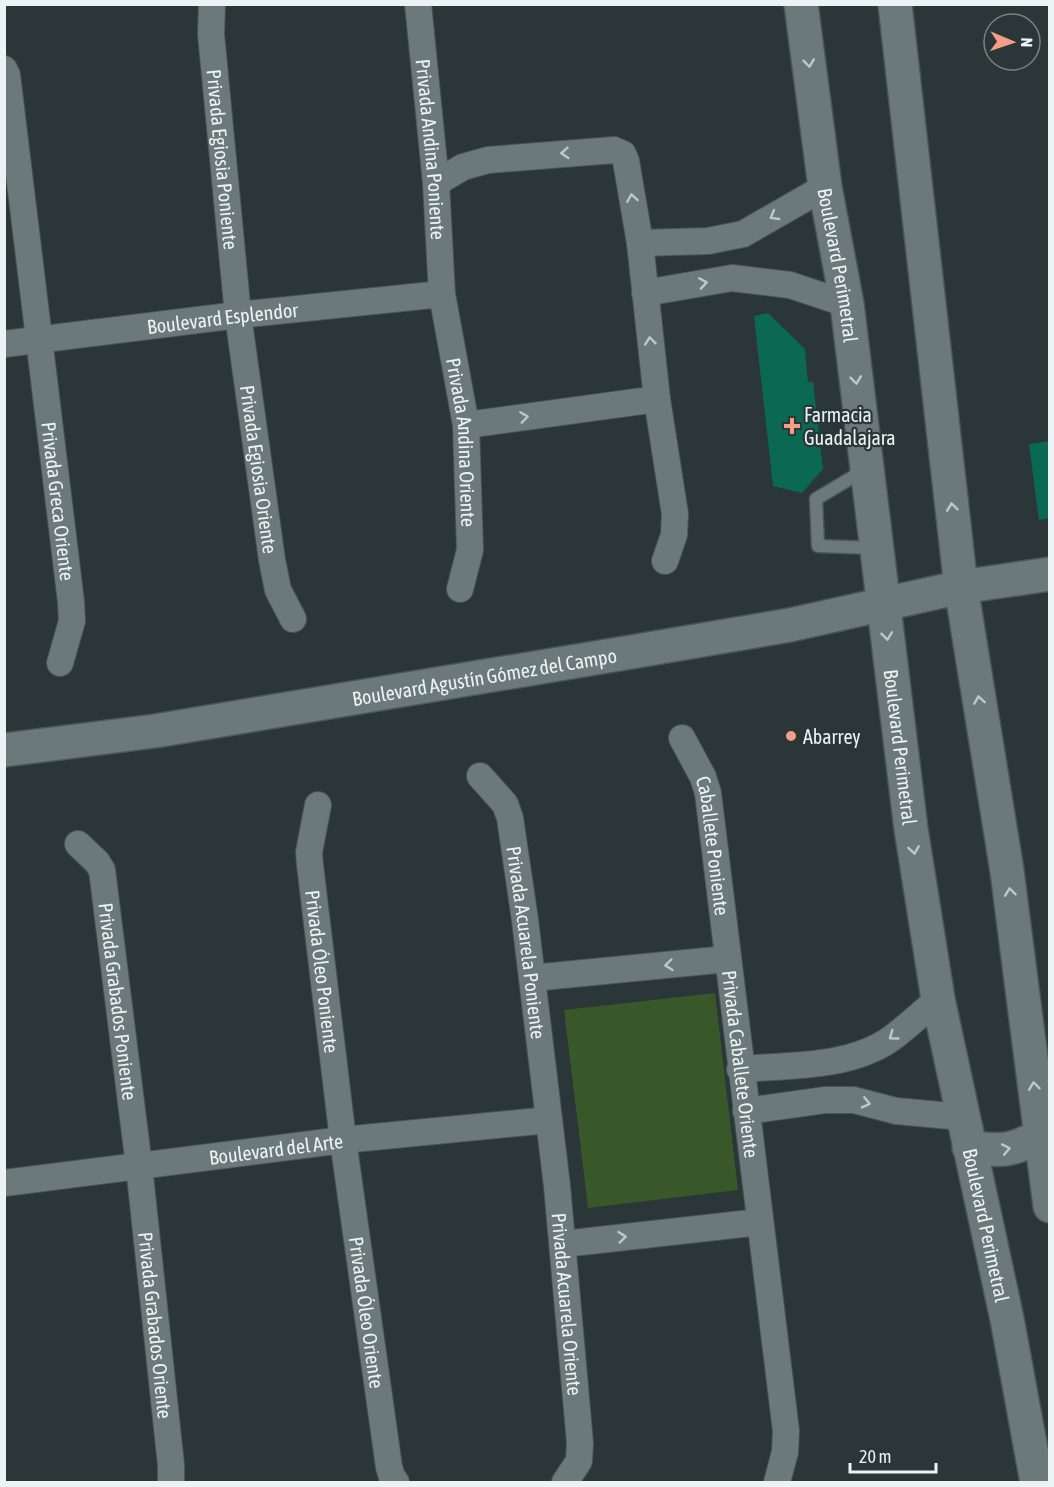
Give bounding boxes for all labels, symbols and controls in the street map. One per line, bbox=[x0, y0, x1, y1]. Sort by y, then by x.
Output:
north arrow bbox=[982, 12, 1042, 72]
text: N bbox=[1018, 37, 1036, 48]
street label: Privada Andina Poniente bbox=[412, 58, 451, 240]
one-way arrow bbox=[802, 58, 814, 67]
street label: Privada Egiosia Poniente bbox=[203, 68, 243, 251]
one-way arrow bbox=[561, 146, 570, 159]
street label: Boulevard Perimetral bbox=[814, 186, 863, 345]
one-way arrow bbox=[627, 194, 639, 203]
one-way arrow bbox=[770, 209, 780, 221]
one-way arrow bbox=[698, 277, 707, 289]
street label: Boulevard Esplendor bbox=[146, 297, 300, 338]
one-way arrow bbox=[645, 336, 657, 345]
street label: Privada Andina Oriente bbox=[442, 356, 481, 527]
one-way arrow bbox=[849, 375, 862, 384]
street label: Privada Egiosia Oriente bbox=[236, 384, 282, 555]
place label: Farmacia Guadalajara bbox=[804, 403, 896, 449]
one-way arrow bbox=[520, 412, 529, 424]
marker: Farmacia Guadalajara bbox=[785, 419, 799, 433]
street label: Privada Greca Oriente bbox=[38, 420, 80, 582]
one-way arrow bbox=[946, 502, 959, 511]
one-way arrow bbox=[880, 631, 893, 641]
street label: Boulevard Agustín Gómez del Campo bbox=[350, 643, 618, 710]
street label: Boulevard Perimetral bbox=[880, 668, 922, 827]
one-way arrow bbox=[974, 695, 986, 704]
place label: Abarrey bbox=[803, 725, 861, 748]
marker: Abarrey bbox=[784, 729, 798, 743]
street label: Caballete Poniente bbox=[692, 773, 734, 917]
street label: Privada Acuarela Poniente bbox=[503, 844, 551, 1040]
one-way arrow bbox=[908, 846, 920, 855]
one-way arrow bbox=[1004, 888, 1016, 897]
street label: Privada Óleo Poniente bbox=[302, 889, 344, 1054]
street label: Privada Grabados Poniente bbox=[95, 901, 142, 1101]
one-way arrow bbox=[665, 958, 674, 971]
street label: Privada Caballete Oriente bbox=[718, 969, 764, 1159]
one-way arrow bbox=[888, 1029, 899, 1040]
one-way arrow bbox=[1028, 1081, 1040, 1091]
one-way arrow bbox=[861, 1096, 871, 1109]
street label: Boulevard del Arte bbox=[207, 1129, 344, 1168]
one-way arrow bbox=[1000, 1143, 1010, 1156]
street label: Boulevard Perimetral bbox=[959, 1146, 1015, 1305]
street label: Privada Acuarela Oriente bbox=[548, 1212, 587, 1397]
street label: Privada Grabados Oriente bbox=[135, 1231, 177, 1420]
one-way arrow bbox=[617, 1231, 626, 1244]
street label: Privada Óleo Oriente bbox=[345, 1235, 389, 1390]
scale bar bbox=[850, 1436, 936, 1474]
text: 20 m bbox=[859, 1446, 891, 1467]

